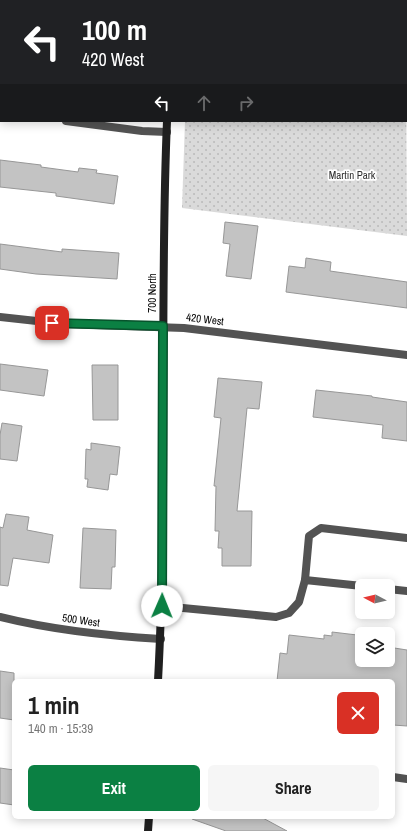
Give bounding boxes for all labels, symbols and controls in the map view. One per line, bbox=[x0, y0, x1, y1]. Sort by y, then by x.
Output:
text: 100 m bbox=[82, 11, 147, 49]
icon: left bbox=[16, 16, 68, 68]
text: 420 West bbox=[82, 47, 144, 72]
icon: left bbox=[151, 92, 173, 114]
icon: ahead bbox=[193, 92, 215, 114]
icon: right bbox=[235, 92, 257, 114]
park label: Martin Park bbox=[329, 168, 376, 182]
street label: 700 North bbox=[145, 273, 159, 313]
pin bbox=[35, 306, 69, 340]
street label: 420 West bbox=[185, 310, 225, 328]
icon: arrive bbox=[41, 312, 63, 334]
north arrow bbox=[355, 579, 395, 619]
map controls bbox=[355, 579, 395, 667]
position arrow bbox=[141, 585, 183, 627]
street label: 500 West bbox=[61, 610, 101, 630]
button: layers bbox=[355, 627, 395, 667]
text: 1 min bbox=[28, 689, 79, 721]
button: close bbox=[337, 692, 379, 734]
text: 140 m · 15:39 bbox=[28, 720, 93, 737]
button: Exit bbox=[28, 765, 200, 811]
button: Share bbox=[208, 765, 379, 811]

